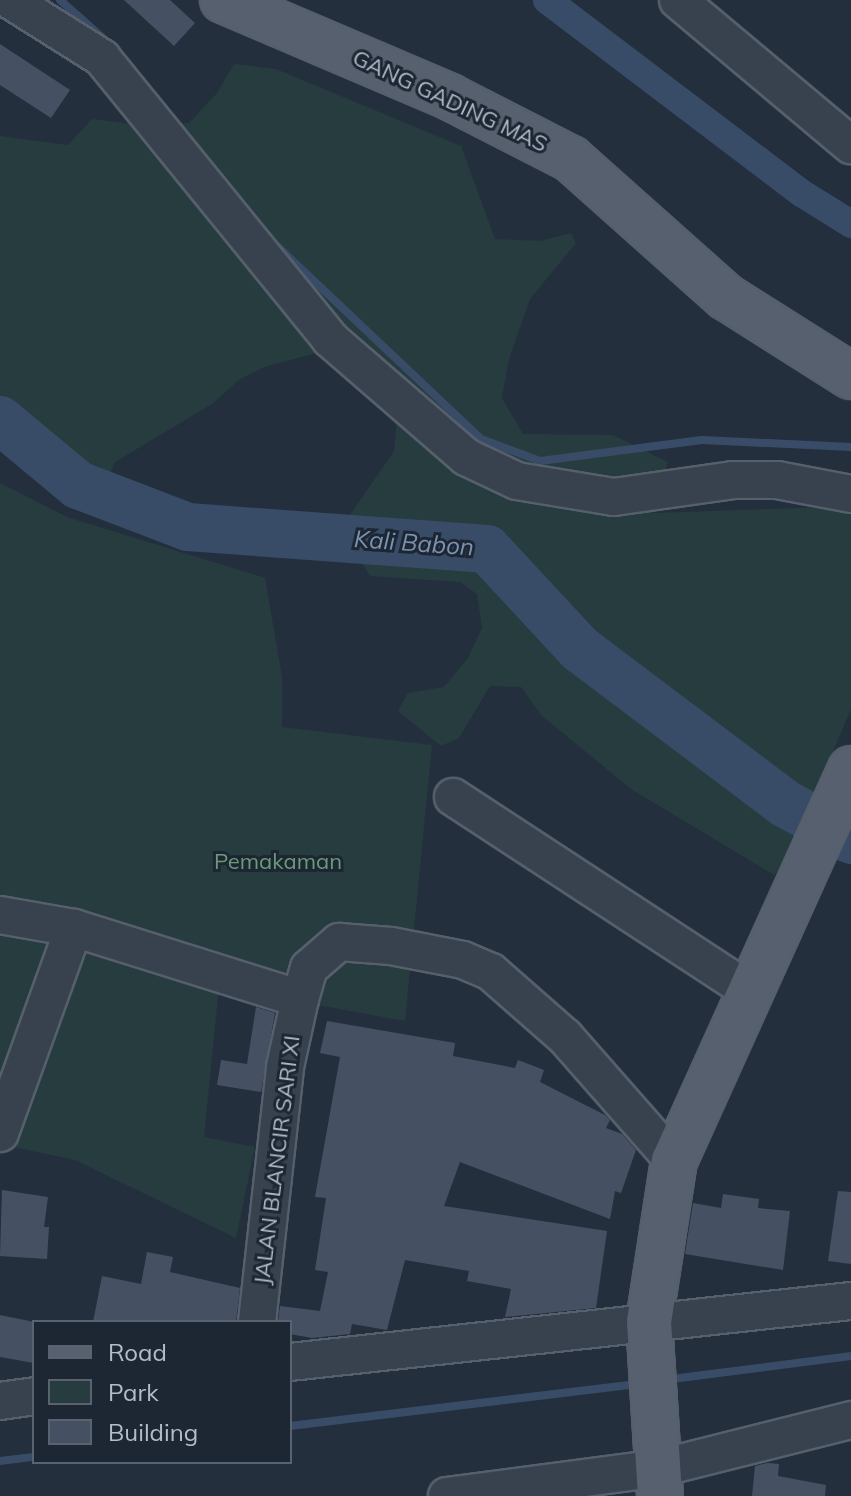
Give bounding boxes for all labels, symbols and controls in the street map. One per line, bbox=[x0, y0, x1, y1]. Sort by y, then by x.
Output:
street label: GANG GADING MAS bbox=[348, 44, 552, 158]
water label: Kali Babon bbox=[353, 524, 475, 562]
park label: Pemakaman bbox=[214, 849, 342, 875]
street label: JALAN BLANCIR SARI XI bbox=[249, 1034, 305, 1286]
legend bbox=[32, 1320, 292, 1464]
text: Road bbox=[108, 1337, 167, 1367]
text: Park bbox=[108, 1377, 159, 1407]
text: Building bbox=[108, 1417, 198, 1447]

